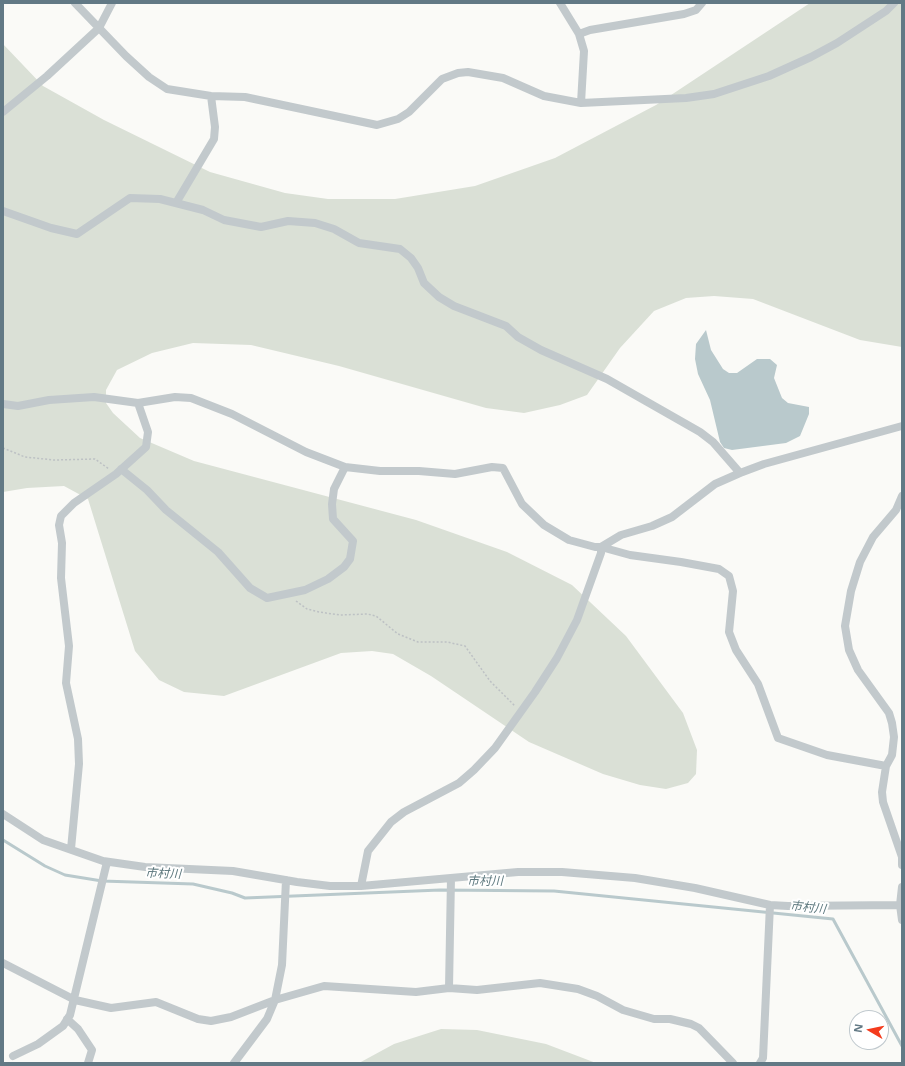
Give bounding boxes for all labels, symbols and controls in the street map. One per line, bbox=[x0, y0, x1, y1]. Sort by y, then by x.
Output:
water label: 市村川 bbox=[145, 866, 181, 882]
water label: 市村川 bbox=[467, 875, 503, 889]
water label: 市村川 bbox=[789, 899, 827, 917]
north arrow bbox=[849, 1010, 889, 1050]
text: N bbox=[850, 1023, 866, 1034]

